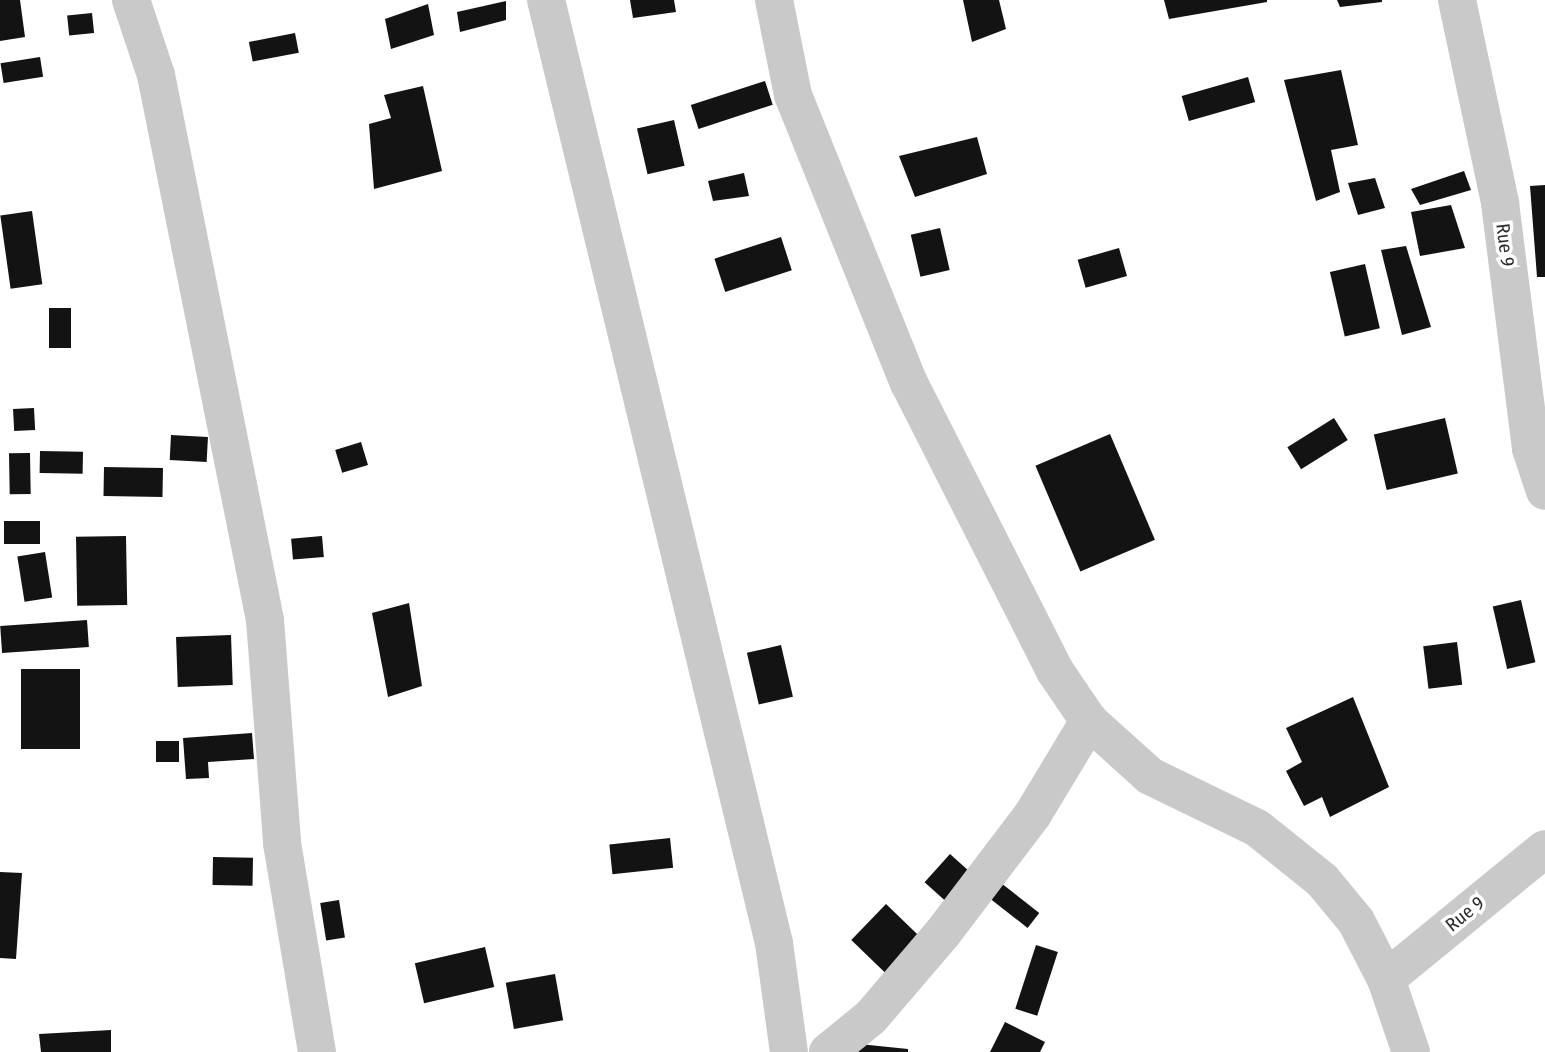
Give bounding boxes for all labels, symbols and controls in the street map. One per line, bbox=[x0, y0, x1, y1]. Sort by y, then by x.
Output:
street label: Rue 9 bbox=[1491, 222, 1519, 268]
street label: Rue 9 bbox=[1441, 891, 1489, 937]

